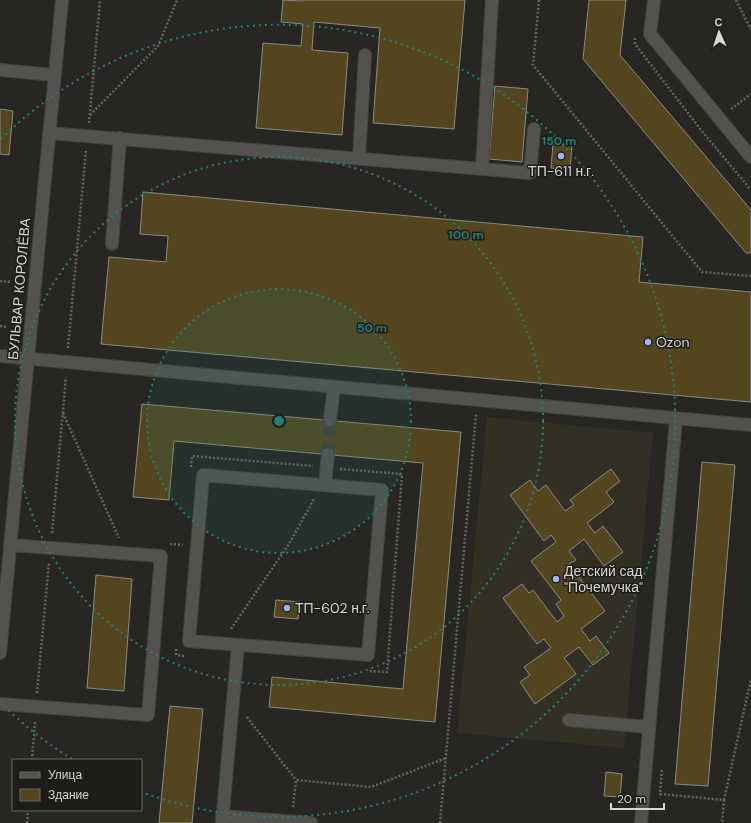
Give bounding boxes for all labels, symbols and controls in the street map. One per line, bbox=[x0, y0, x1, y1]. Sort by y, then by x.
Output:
north arrow bbox=[699, 12, 739, 52]
text: С bbox=[714, 15, 723, 29]
text: 150 m bbox=[542, 133, 576, 149]
marker: ТП-611 н.г. bbox=[556, 151, 566, 161]
place label: ТП-611 н.г. bbox=[528, 162, 594, 180]
street label: БУЛЬВАР КОРОЛЁВА bbox=[4, 217, 34, 361]
text: 100 m bbox=[448, 227, 484, 243]
text: 50 m bbox=[357, 320, 387, 336]
place label: Ozon bbox=[656, 333, 690, 351]
marker: Ozon bbox=[643, 337, 653, 347]
centre of rings bbox=[272, 414, 286, 428]
place label: Детский сад "Почемучка" bbox=[564, 562, 643, 596]
marker: Детский сад "Почемучка" bbox=[551, 574, 561, 584]
place label: ТП-602 н.г. bbox=[295, 599, 370, 617]
marker: ТП-602 н.г. bbox=[282, 603, 292, 613]
legend bbox=[12, 759, 142, 811]
text: Улица bbox=[48, 767, 82, 783]
scale bar bbox=[611, 785, 664, 811]
text: Здание bbox=[48, 787, 89, 803]
text: 20 m bbox=[617, 791, 646, 807]

